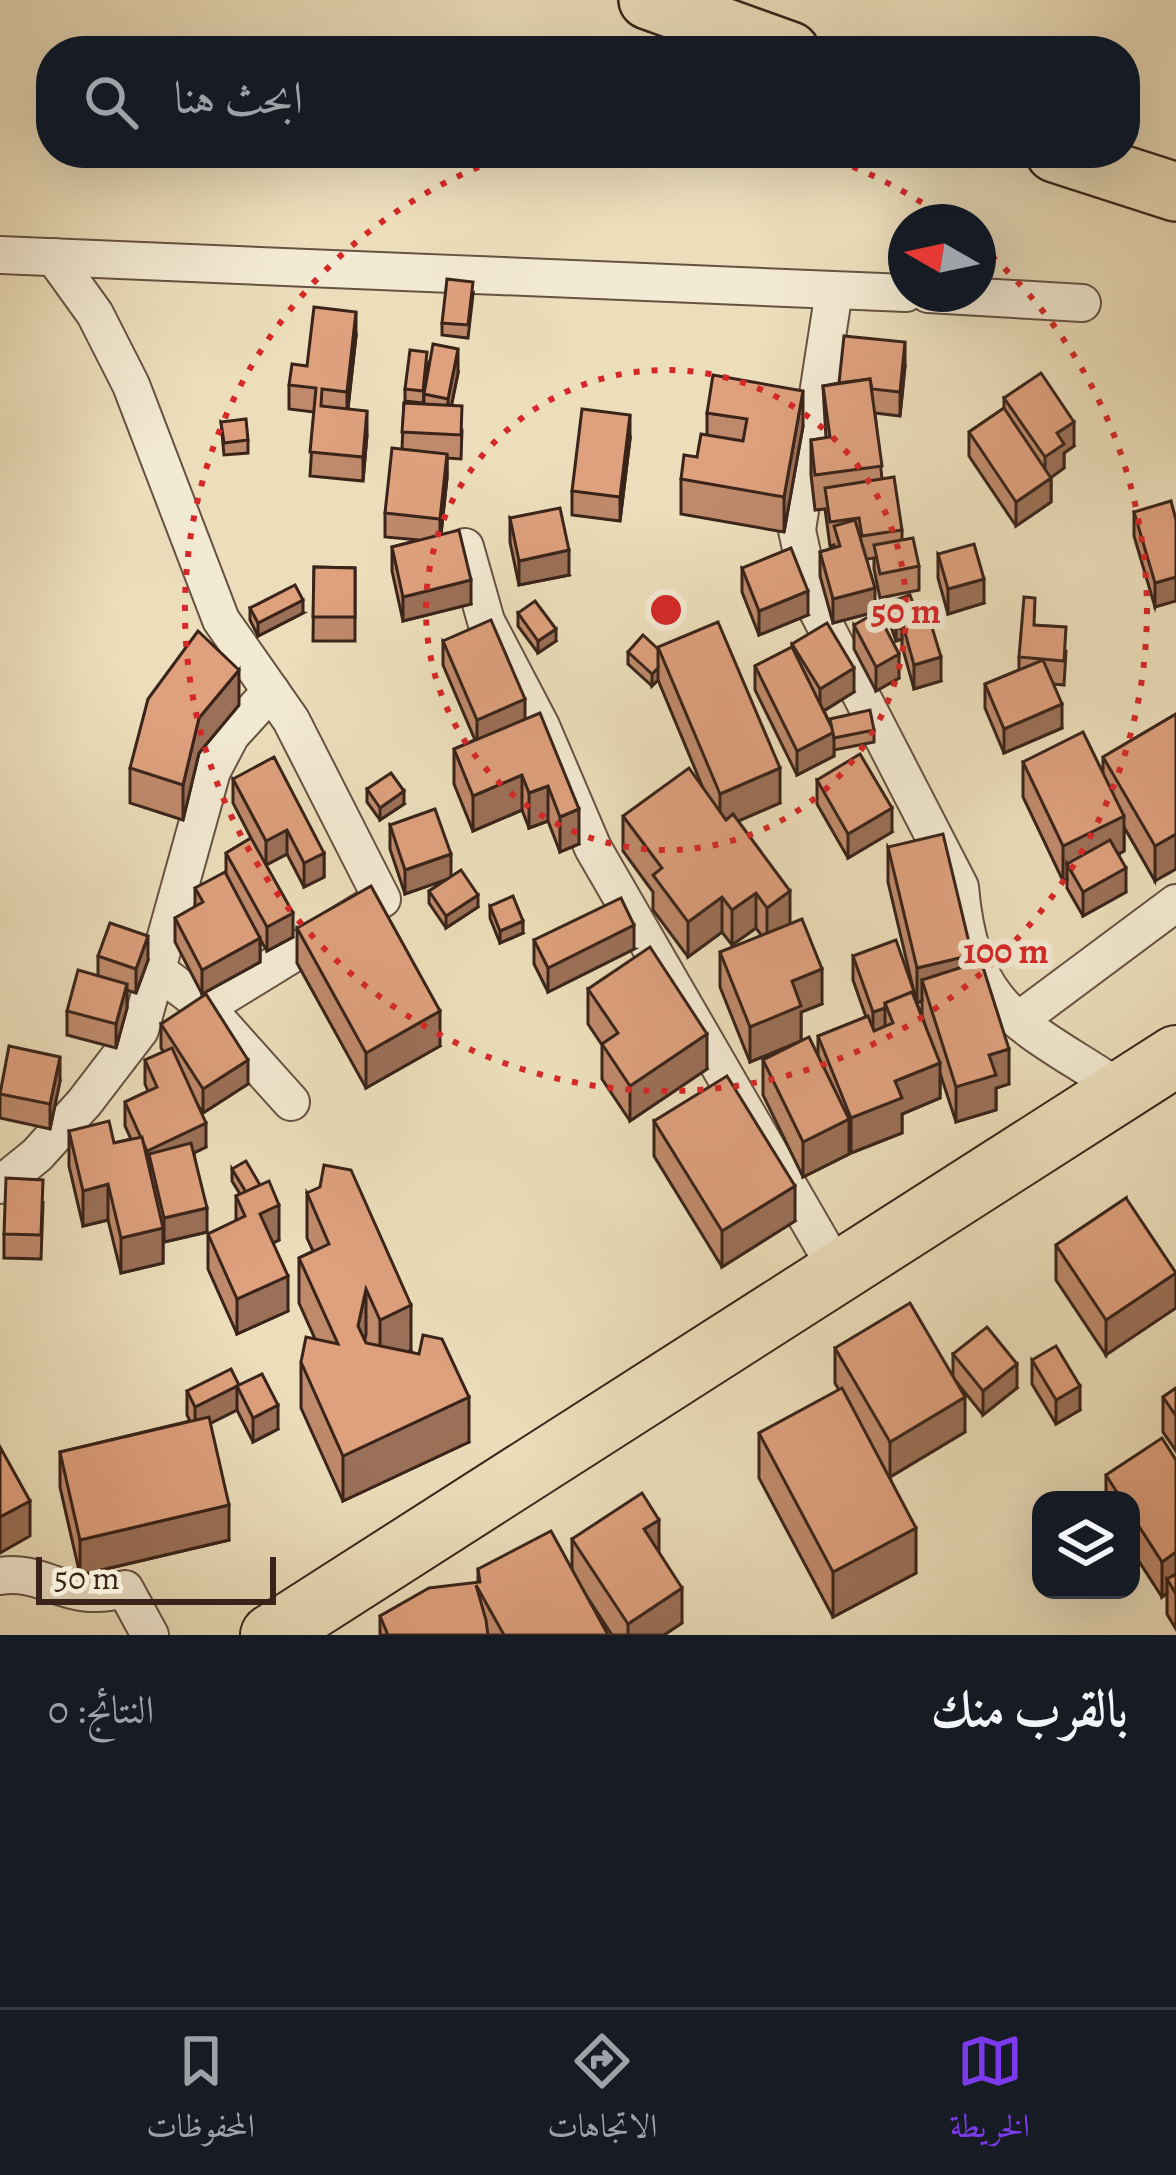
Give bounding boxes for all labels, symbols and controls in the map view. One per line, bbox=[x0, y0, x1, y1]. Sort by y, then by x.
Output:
search box bbox=[36, 36, 1140, 168]
text: ابحث هنا bbox=[174, 67, 303, 129]
icon: search bbox=[78, 69, 144, 135]
north arrow bbox=[888, 204, 996, 312]
text: 50 m bbox=[871, 586, 941, 635]
centre of rings bbox=[645, 589, 687, 631]
text: 100 m bbox=[963, 926, 1049, 975]
map controls bbox=[1032, 1491, 1140, 1599]
button: layers bbox=[1032, 1491, 1140, 1599]
scale bar bbox=[36, 1551, 276, 1604]
text: 50 m bbox=[54, 1555, 120, 1600]
text: بالقرب منك bbox=[931, 1674, 1128, 1744]
text: النتائج: 0 bbox=[48, 1683, 154, 1736]
tab: المحفوظات bbox=[146, 2028, 255, 2158]
tab: الاتجاهات bbox=[547, 2028, 657, 2158]
tab: الخريطة bbox=[950, 2028, 1030, 2158]

